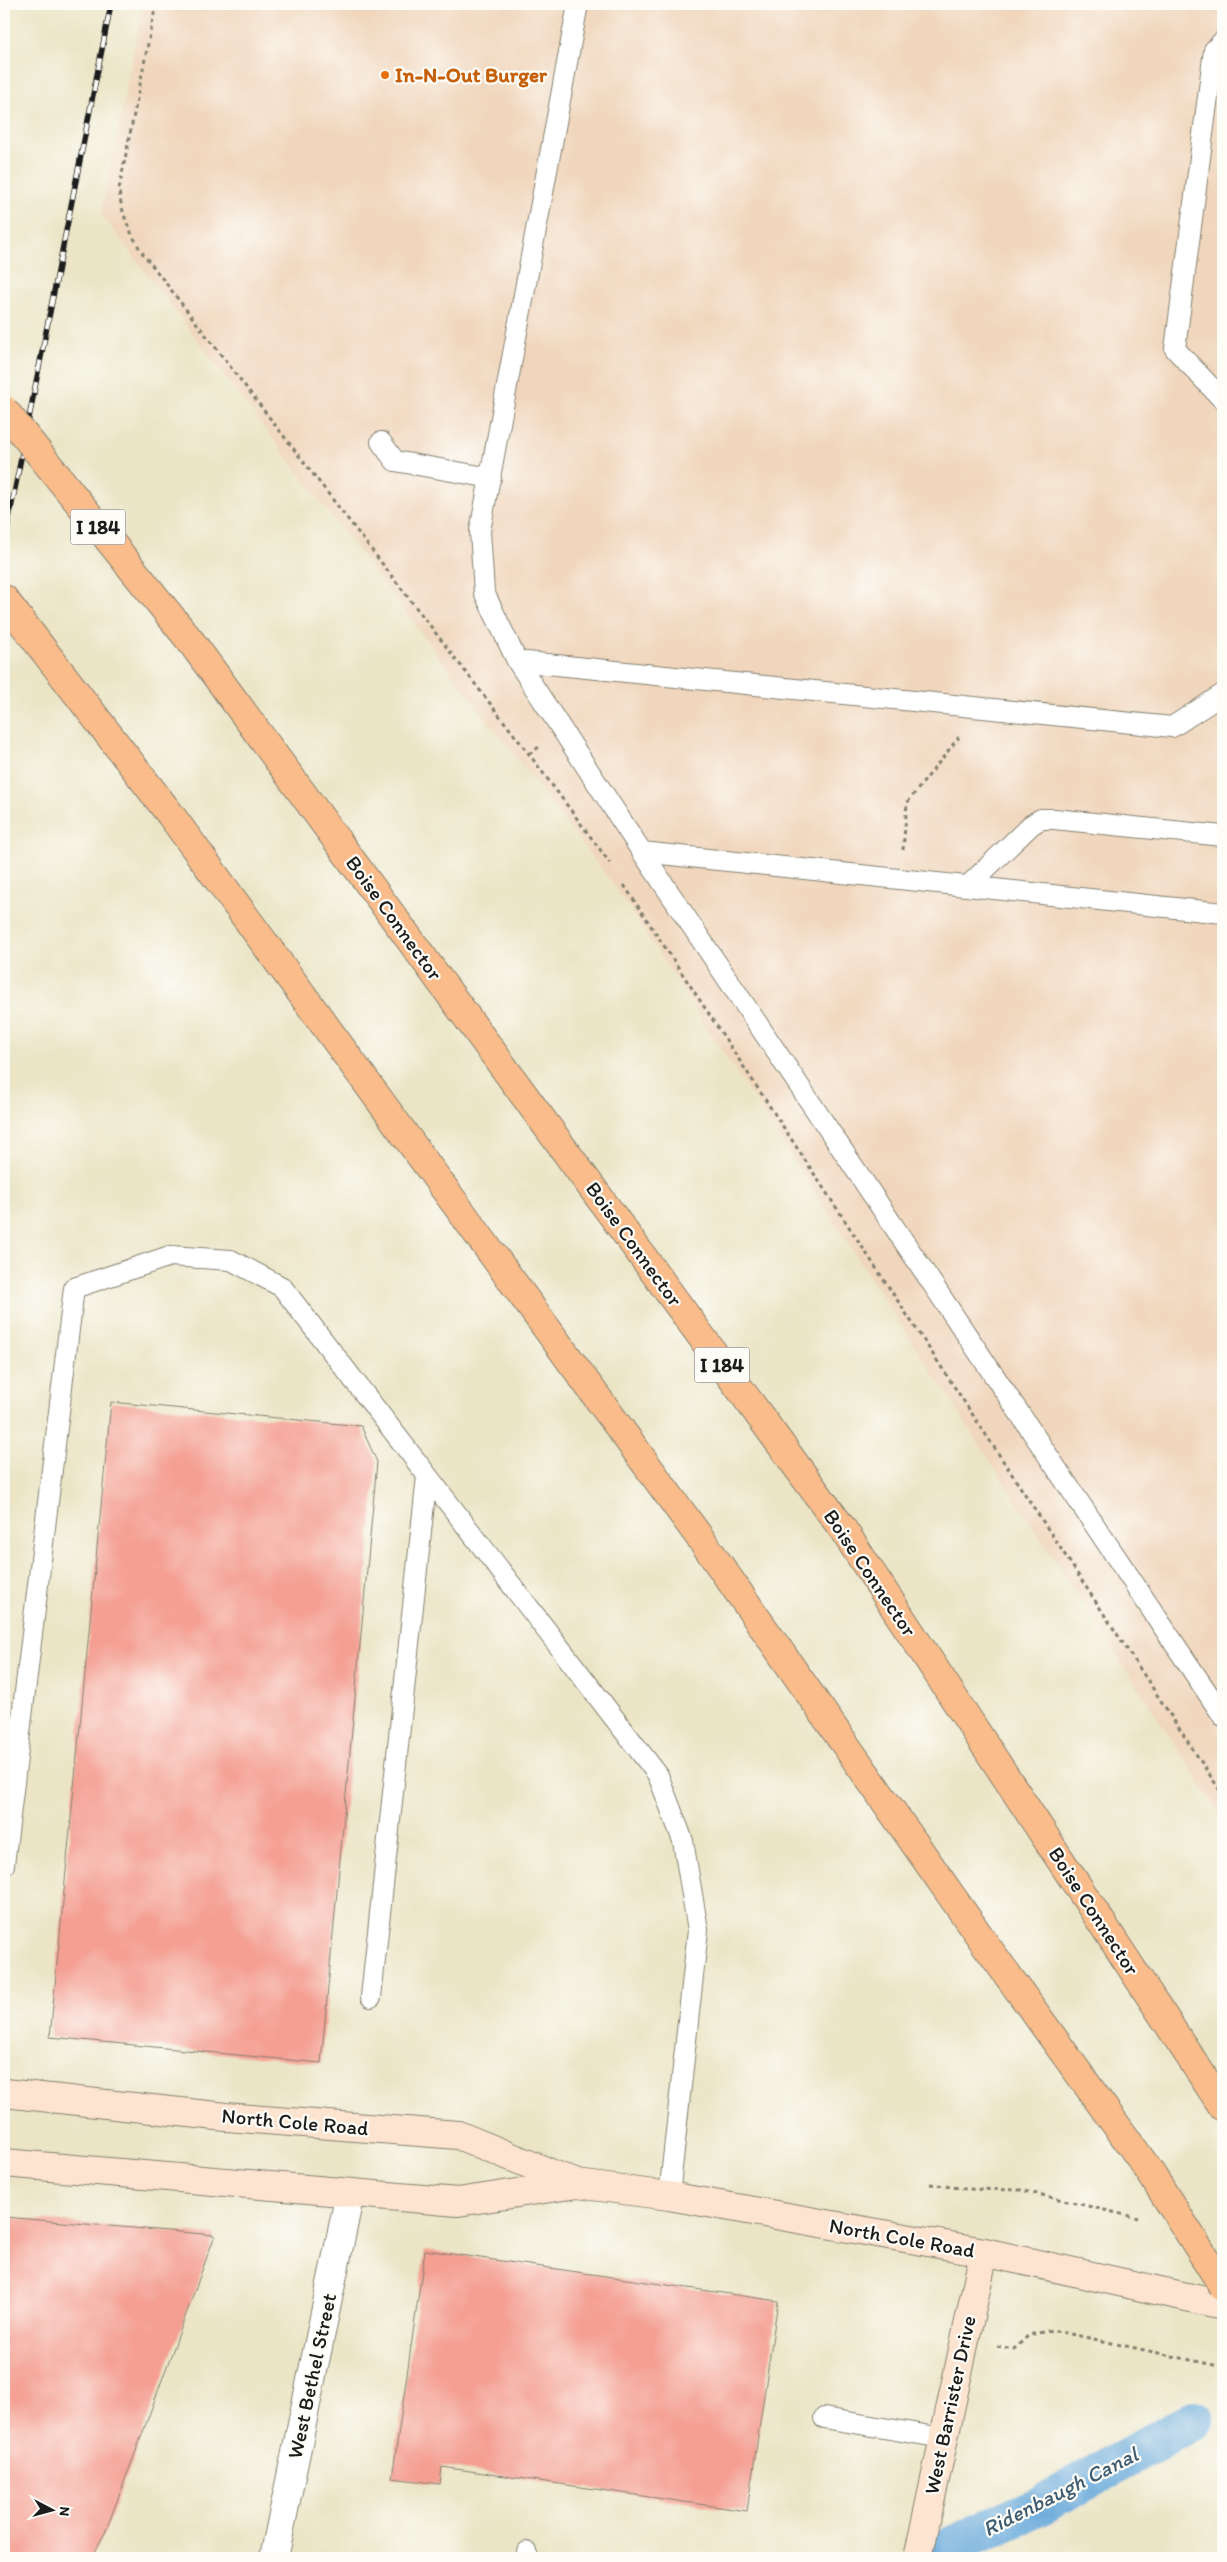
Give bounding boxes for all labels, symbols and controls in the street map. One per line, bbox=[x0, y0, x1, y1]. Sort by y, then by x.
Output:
place label: In-N-Out Burger bbox=[395, 62, 548, 88]
marker: In-N-Out Burger bbox=[379, 69, 391, 81]
road number: I 184 bbox=[70, 510, 126, 544]
street label: Boise Connector bbox=[341, 851, 448, 985]
street label: Boise Connector bbox=[581, 1177, 688, 1311]
road number: I 184 bbox=[694, 1348, 750, 1382]
street label: Boise Connector bbox=[819, 1504, 923, 1642]
street label: Boise Connector bbox=[1044, 1842, 1146, 1980]
street label: North Cole Road bbox=[221, 2103, 369, 2140]
street label: North Cole Road bbox=[827, 2212, 977, 2263]
street label: West Bethel Street bbox=[282, 2291, 341, 2461]
street label: West Barrister Drive bbox=[918, 2313, 981, 2497]
water label: Ridenbaugh Canal bbox=[978, 2440, 1144, 2542]
north arrow bbox=[28, 2484, 78, 2534]
text: N bbox=[55, 2506, 73, 2517]

